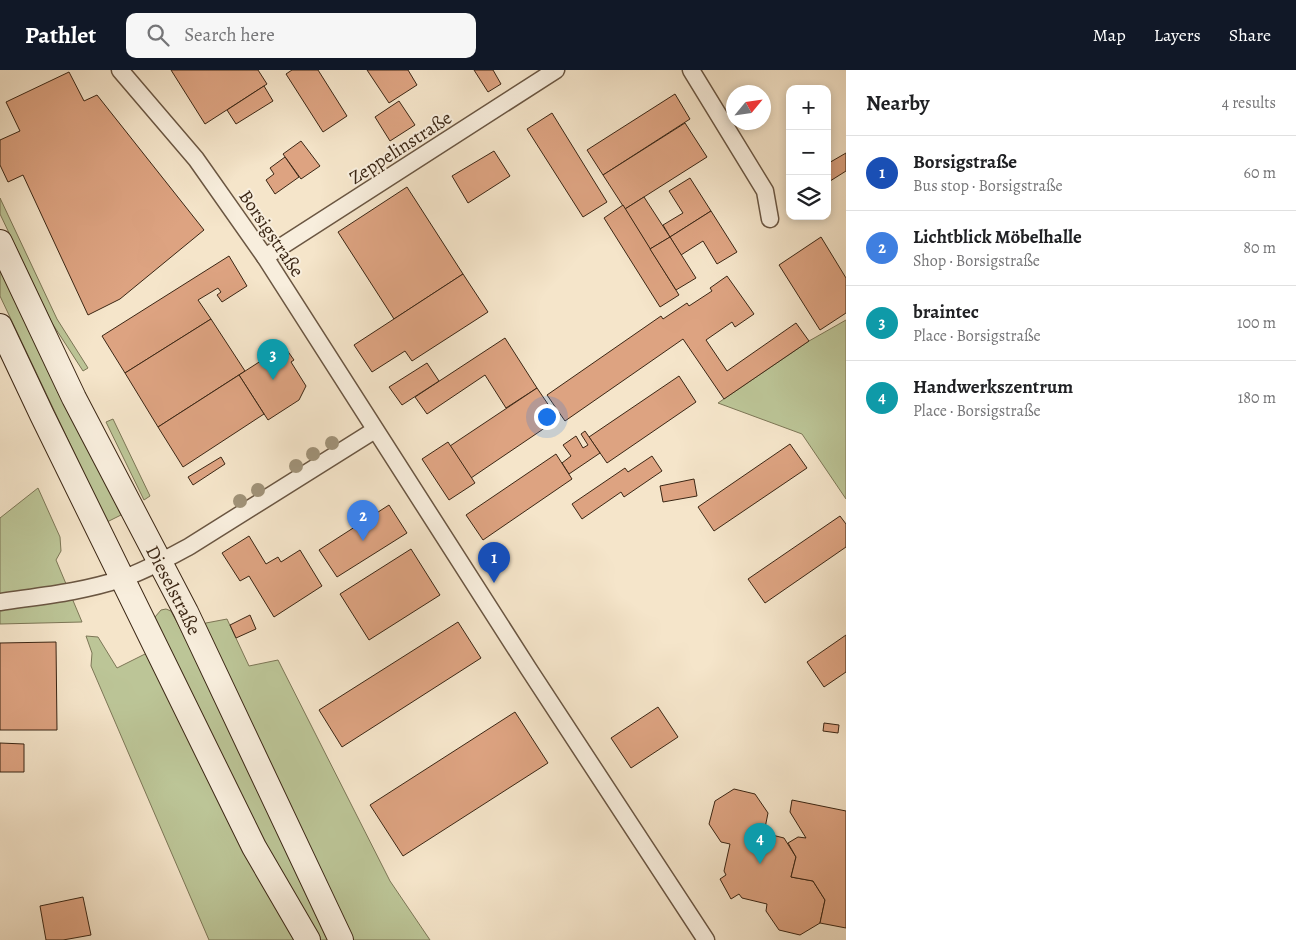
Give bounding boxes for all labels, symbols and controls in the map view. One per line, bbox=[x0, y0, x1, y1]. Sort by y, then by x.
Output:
search box bbox=[126, 13, 476, 58]
text: Pathlet bbox=[25, 19, 96, 51]
icon: search bbox=[144, 21, 172, 49]
text: Search here bbox=[184, 22, 275, 48]
text: Map bbox=[1093, 23, 1126, 47]
text: Layers bbox=[1154, 23, 1201, 47]
text: Share bbox=[1229, 23, 1271, 47]
north arrow bbox=[726, 85, 771, 130]
map controls bbox=[786, 85, 831, 220]
button: + bbox=[786, 85, 831, 130]
text: Nearby bbox=[866, 89, 929, 117]
text: 4 results bbox=[1222, 92, 1276, 114]
street label: Zeppelinstraße bbox=[344, 105, 457, 191]
button: − bbox=[786, 130, 831, 175]
text: Borsigstraße bbox=[913, 149, 1017, 175]
text: 1 bbox=[879, 162, 885, 184]
text: 60 m bbox=[1244, 162, 1276, 184]
button: layers bbox=[786, 175, 831, 220]
text: Bus stop · Borsigstraße bbox=[913, 175, 1063, 197]
street label: Borsigstraße bbox=[232, 185, 310, 282]
text: Lichtblick Möbelhalle bbox=[913, 224, 1082, 250]
text: 2 bbox=[878, 237, 886, 259]
text: 80 m bbox=[1243, 237, 1276, 259]
text: Shop · Borsigstraße bbox=[913, 250, 1040, 272]
text: braintec bbox=[913, 299, 979, 325]
text: 3 bbox=[879, 312, 885, 334]
text: 100 m bbox=[1237, 312, 1276, 334]
text: Place · Borsigstraße bbox=[913, 325, 1041, 347]
pin: 3 bbox=[257, 339, 289, 380]
text: Handwerkszentrum bbox=[913, 374, 1073, 400]
text: 4 bbox=[878, 387, 886, 409]
text: 180 m bbox=[1238, 387, 1276, 409]
text: Place · Borsigstraße bbox=[913, 400, 1041, 422]
your location bbox=[534, 404, 560, 430]
pin: 2 bbox=[347, 500, 379, 541]
street label: Dieselstraße bbox=[139, 541, 207, 639]
pin: 1 bbox=[478, 542, 510, 583]
pin: 4 bbox=[744, 823, 776, 864]

